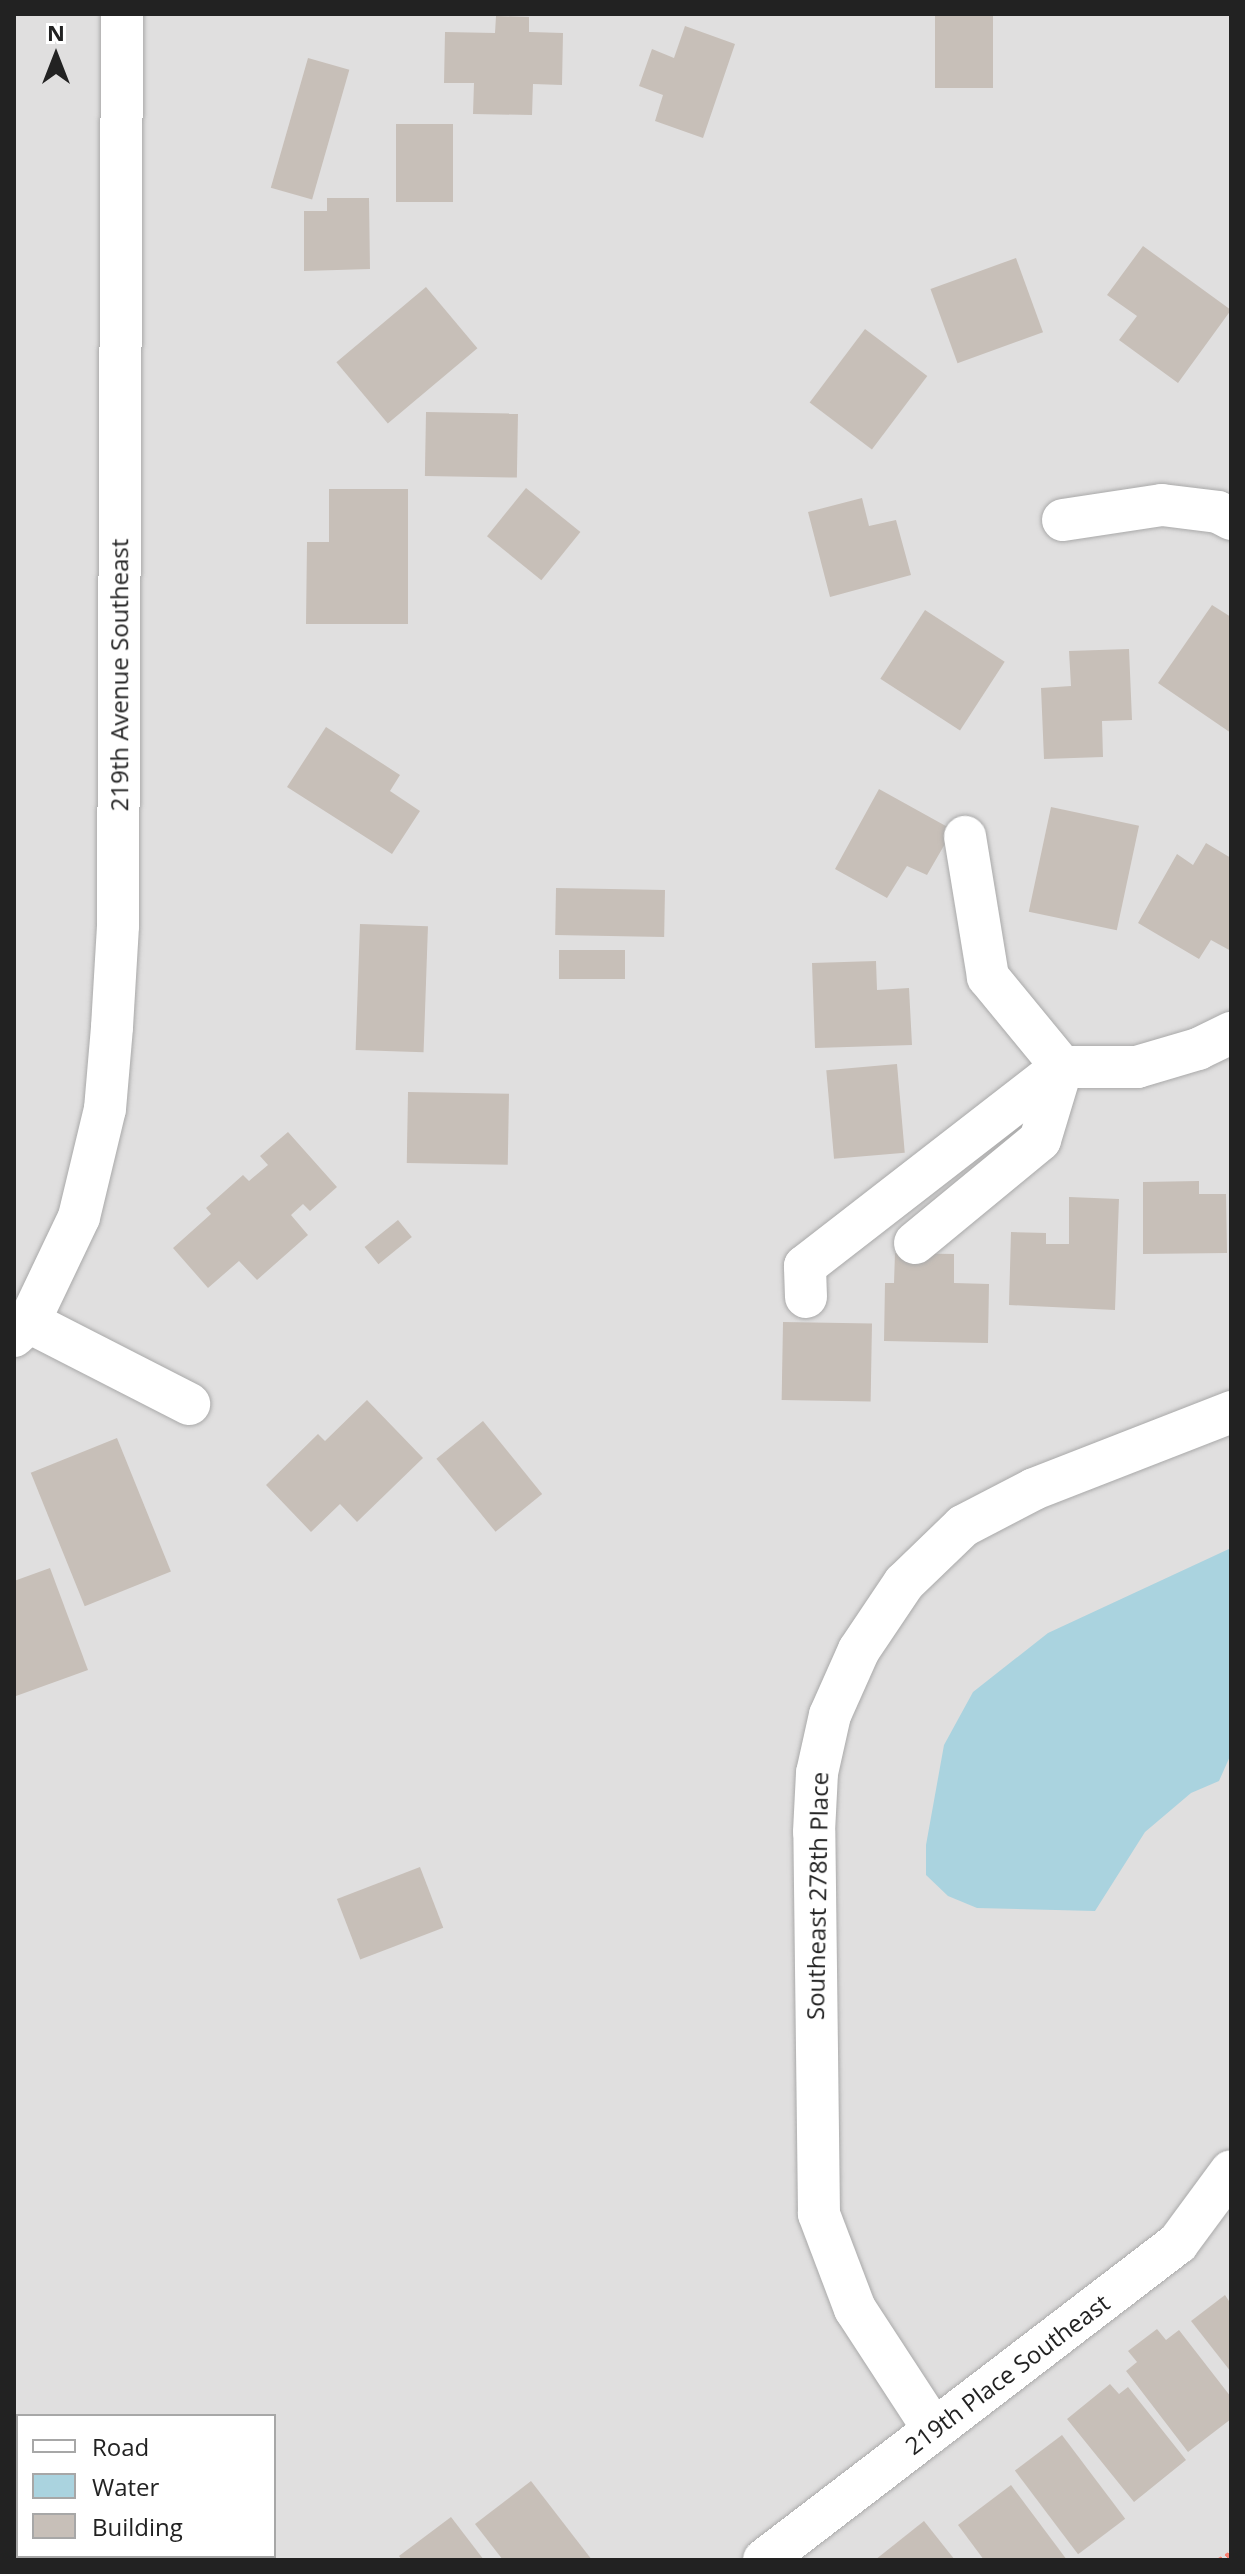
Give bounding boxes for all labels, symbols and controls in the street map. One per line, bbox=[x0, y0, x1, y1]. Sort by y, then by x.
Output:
north arrow bbox=[16, 16, 96, 96]
text: N bbox=[47, 17, 65, 47]
street label: 219th Avenue Southeast bbox=[105, 539, 133, 811]
street label: Southeast 278th Place bbox=[800, 1772, 834, 2020]
street label: 219th Place Southeast bbox=[899, 2288, 1115, 2460]
legend bbox=[16, 2414, 276, 2558]
text: Road bbox=[92, 2430, 149, 2463]
text: Water bbox=[92, 2470, 159, 2503]
text: Building bbox=[92, 2510, 183, 2543]

